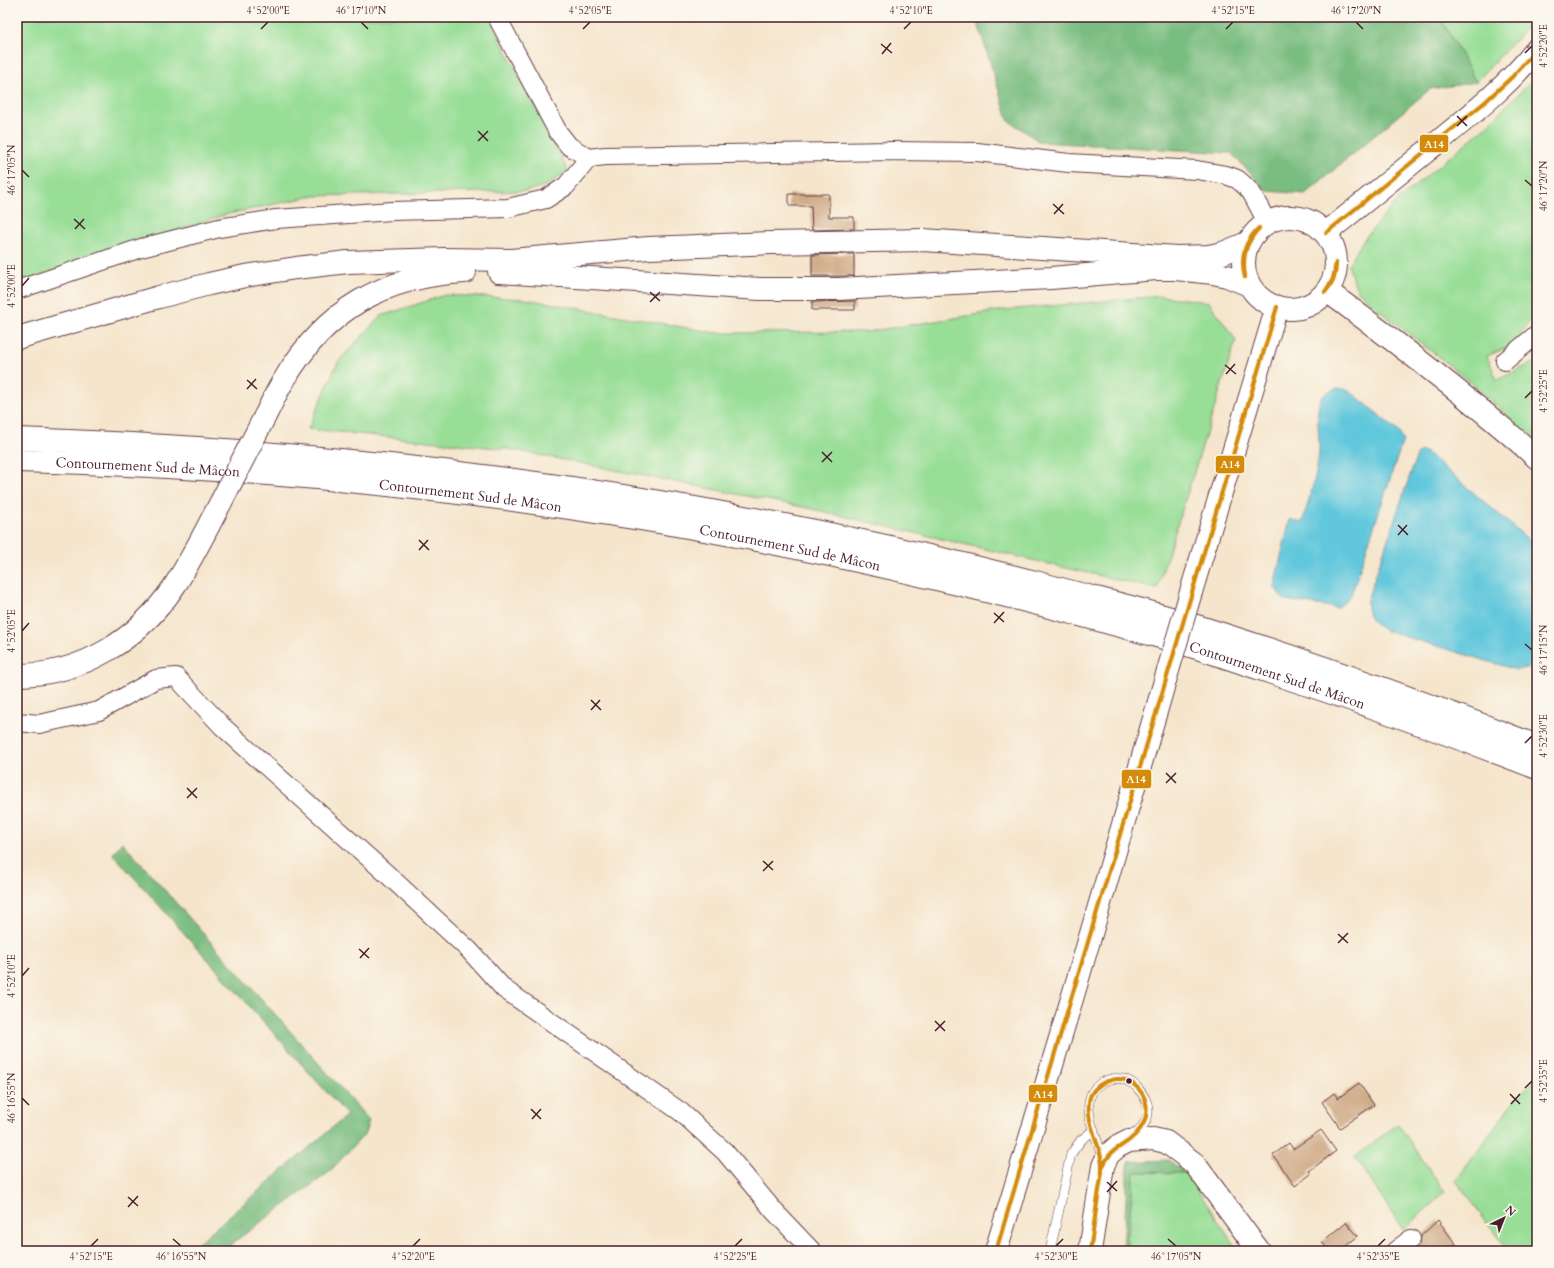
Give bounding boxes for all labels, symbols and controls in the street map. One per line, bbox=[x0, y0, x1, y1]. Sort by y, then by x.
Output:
text: 4°52'00"E bbox=[246, 4, 290, 18]
text: 46°17'10"N bbox=[336, 4, 387, 18]
text: 4°52'05"E bbox=[568, 4, 612, 18]
text: 4°52'10"E bbox=[889, 4, 933, 18]
text: 4°52'15"E bbox=[1211, 4, 1255, 18]
text: 46°17'20"N bbox=[1331, 4, 1382, 18]
text: 4°52'20"E bbox=[1537, 24, 1551, 68]
line badge: A14 bbox=[1419, 134, 1449, 153]
text: A14 bbox=[1424, 137, 1444, 152]
text: 46°17'05"N bbox=[5, 144, 19, 195]
text: 46°17'20"N bbox=[1537, 160, 1551, 211]
text: 4°52'00"E bbox=[5, 264, 19, 308]
text: 4°52'25"E bbox=[1537, 369, 1551, 413]
street label: Contournement Sud de Mâcon bbox=[55, 453, 241, 481]
line badge: A14 bbox=[1215, 455, 1245, 474]
text: A14 bbox=[1220, 457, 1240, 472]
street label: Contournement Sud de Mâcon bbox=[378, 475, 563, 516]
street label: Contournement Sud de Mâcon bbox=[698, 520, 883, 575]
text: 4°52'05"E bbox=[5, 609, 19, 653]
text: 46°17'15"N bbox=[1537, 624, 1551, 675]
street label: Contournement Sud de Mâcon bbox=[1187, 637, 1368, 713]
text: 4°52'30"E bbox=[1537, 714, 1551, 758]
line badge: A14 bbox=[1121, 769, 1152, 789]
text: A14 bbox=[1126, 772, 1146, 787]
text: 4°52'10"E bbox=[5, 954, 19, 998]
text: 4°52'35"E bbox=[1537, 1059, 1551, 1103]
text: 46°16'55"N bbox=[5, 1072, 19, 1123]
unlabelled marker bbox=[1124, 1076, 1134, 1086]
line badge: A14 bbox=[1028, 1084, 1058, 1103]
text: A14 bbox=[1033, 1087, 1053, 1102]
north arrow bbox=[1484, 1198, 1524, 1238]
text: N bbox=[1502, 1202, 1519, 1220]
text: 4°52'15"E bbox=[69, 1250, 113, 1264]
text: 46°16'55"N bbox=[156, 1250, 207, 1264]
text: 4°52'20"E bbox=[391, 1250, 435, 1264]
text: 4°52'25"E bbox=[713, 1250, 757, 1264]
text: 4°52'30"E bbox=[1034, 1250, 1078, 1264]
text: 46°17'05"N bbox=[1151, 1250, 1202, 1264]
text: 4°52'35"E bbox=[1356, 1250, 1400, 1264]

